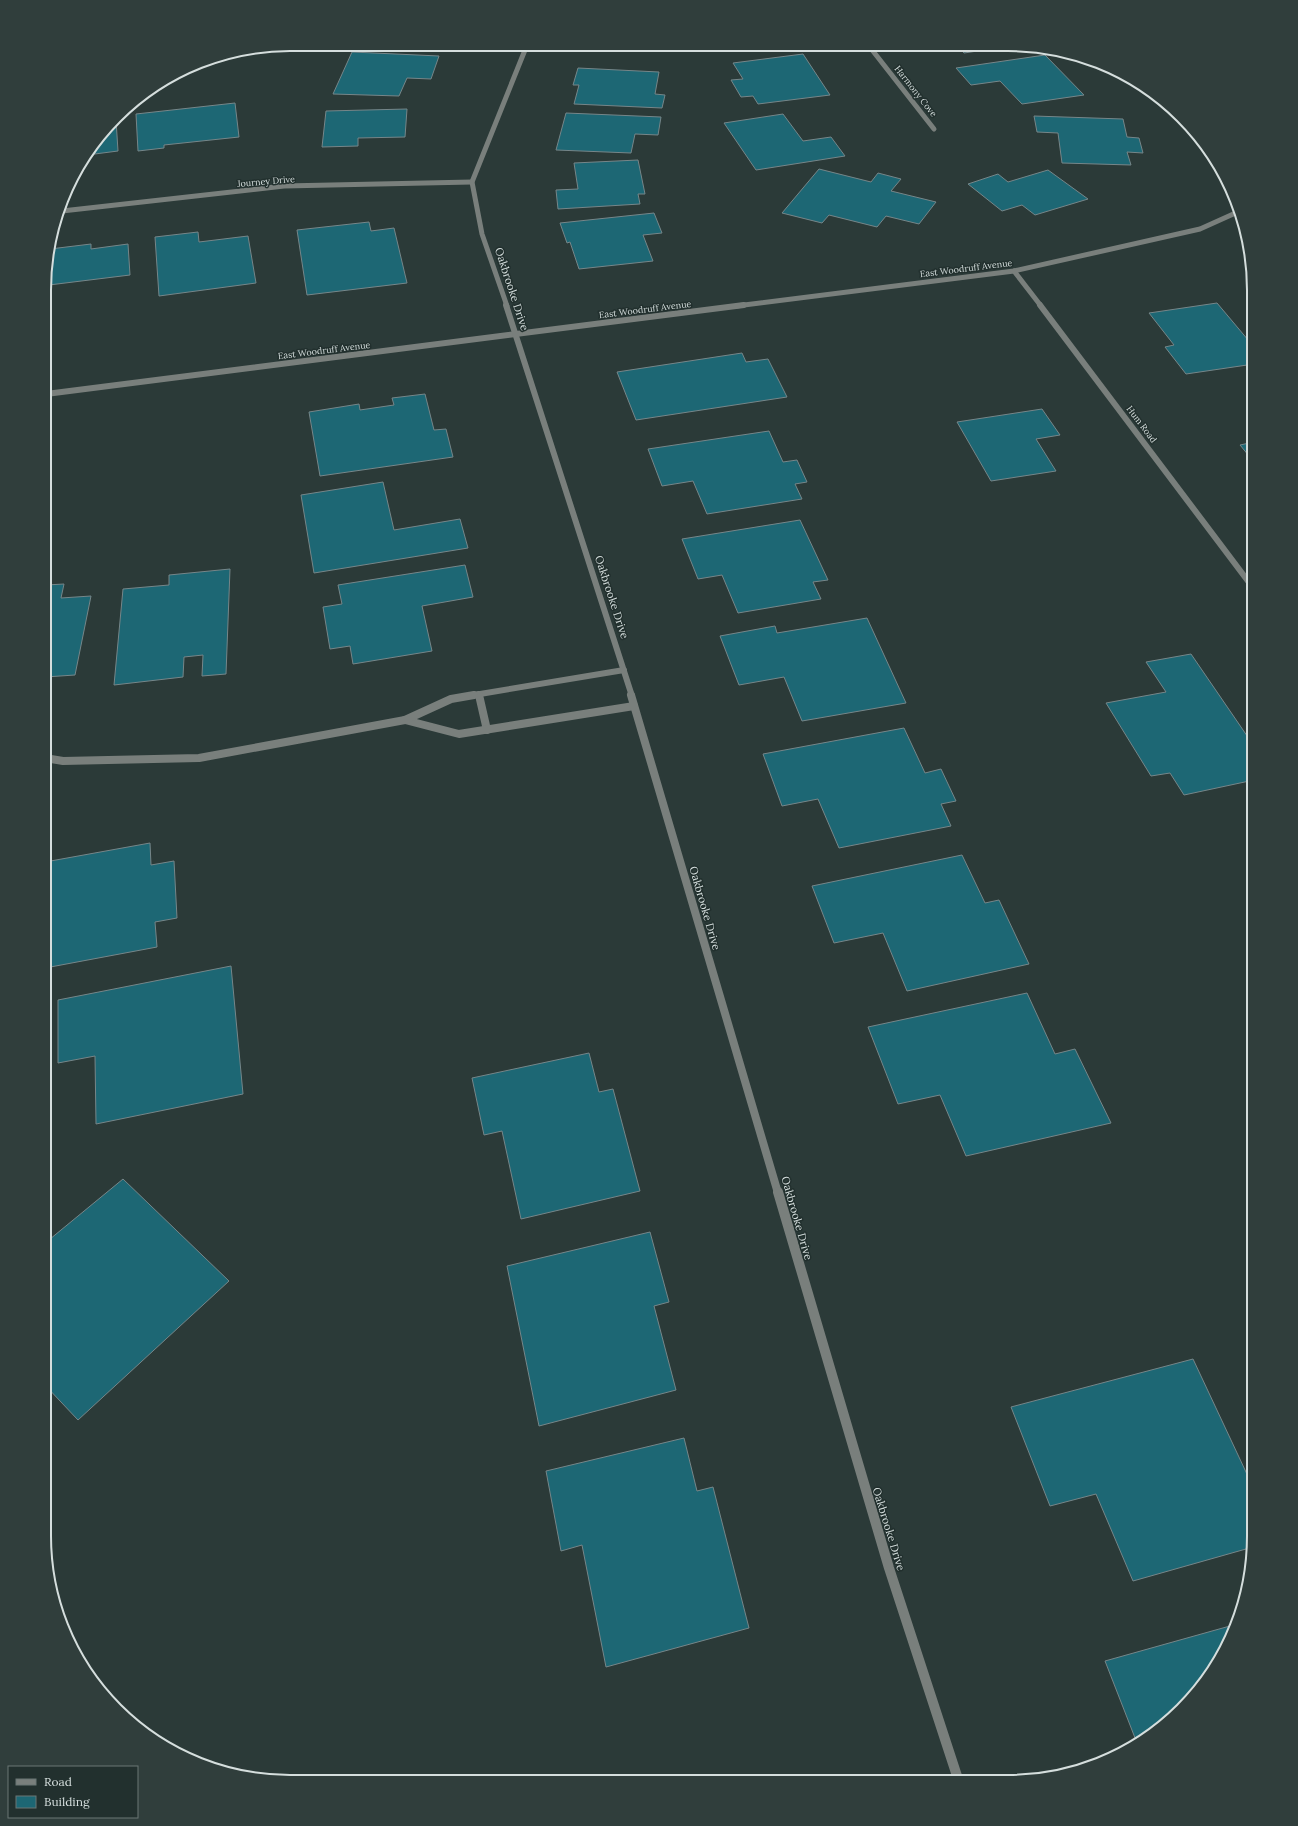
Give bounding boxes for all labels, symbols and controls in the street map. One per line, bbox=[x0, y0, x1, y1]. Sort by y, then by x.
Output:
street label: Harmony Cove bbox=[893, 63, 940, 119]
street label: Journey Drive bbox=[236, 173, 295, 189]
street label: Oakbrooke Drive bbox=[492, 246, 532, 332]
street label: East Woodruff Avenue bbox=[919, 257, 1013, 279]
street label: East Woodruff Avenue bbox=[598, 298, 692, 320]
street label: East Woodruff Avenue bbox=[277, 339, 371, 361]
street label: Hum Road bbox=[1125, 403, 1160, 445]
street label: Oakbrooke Drive bbox=[592, 554, 632, 640]
street label: Oakbrooke Drive bbox=[686, 865, 724, 952]
street label: Oakbrooke Drive bbox=[778, 1175, 816, 1262]
street label: Oakbrooke Drive bbox=[870, 1486, 908, 1572]
legend bbox=[8, 1766, 138, 1818]
text: Road bbox=[44, 1774, 72, 1789]
text: Building bbox=[44, 1794, 90, 1809]

